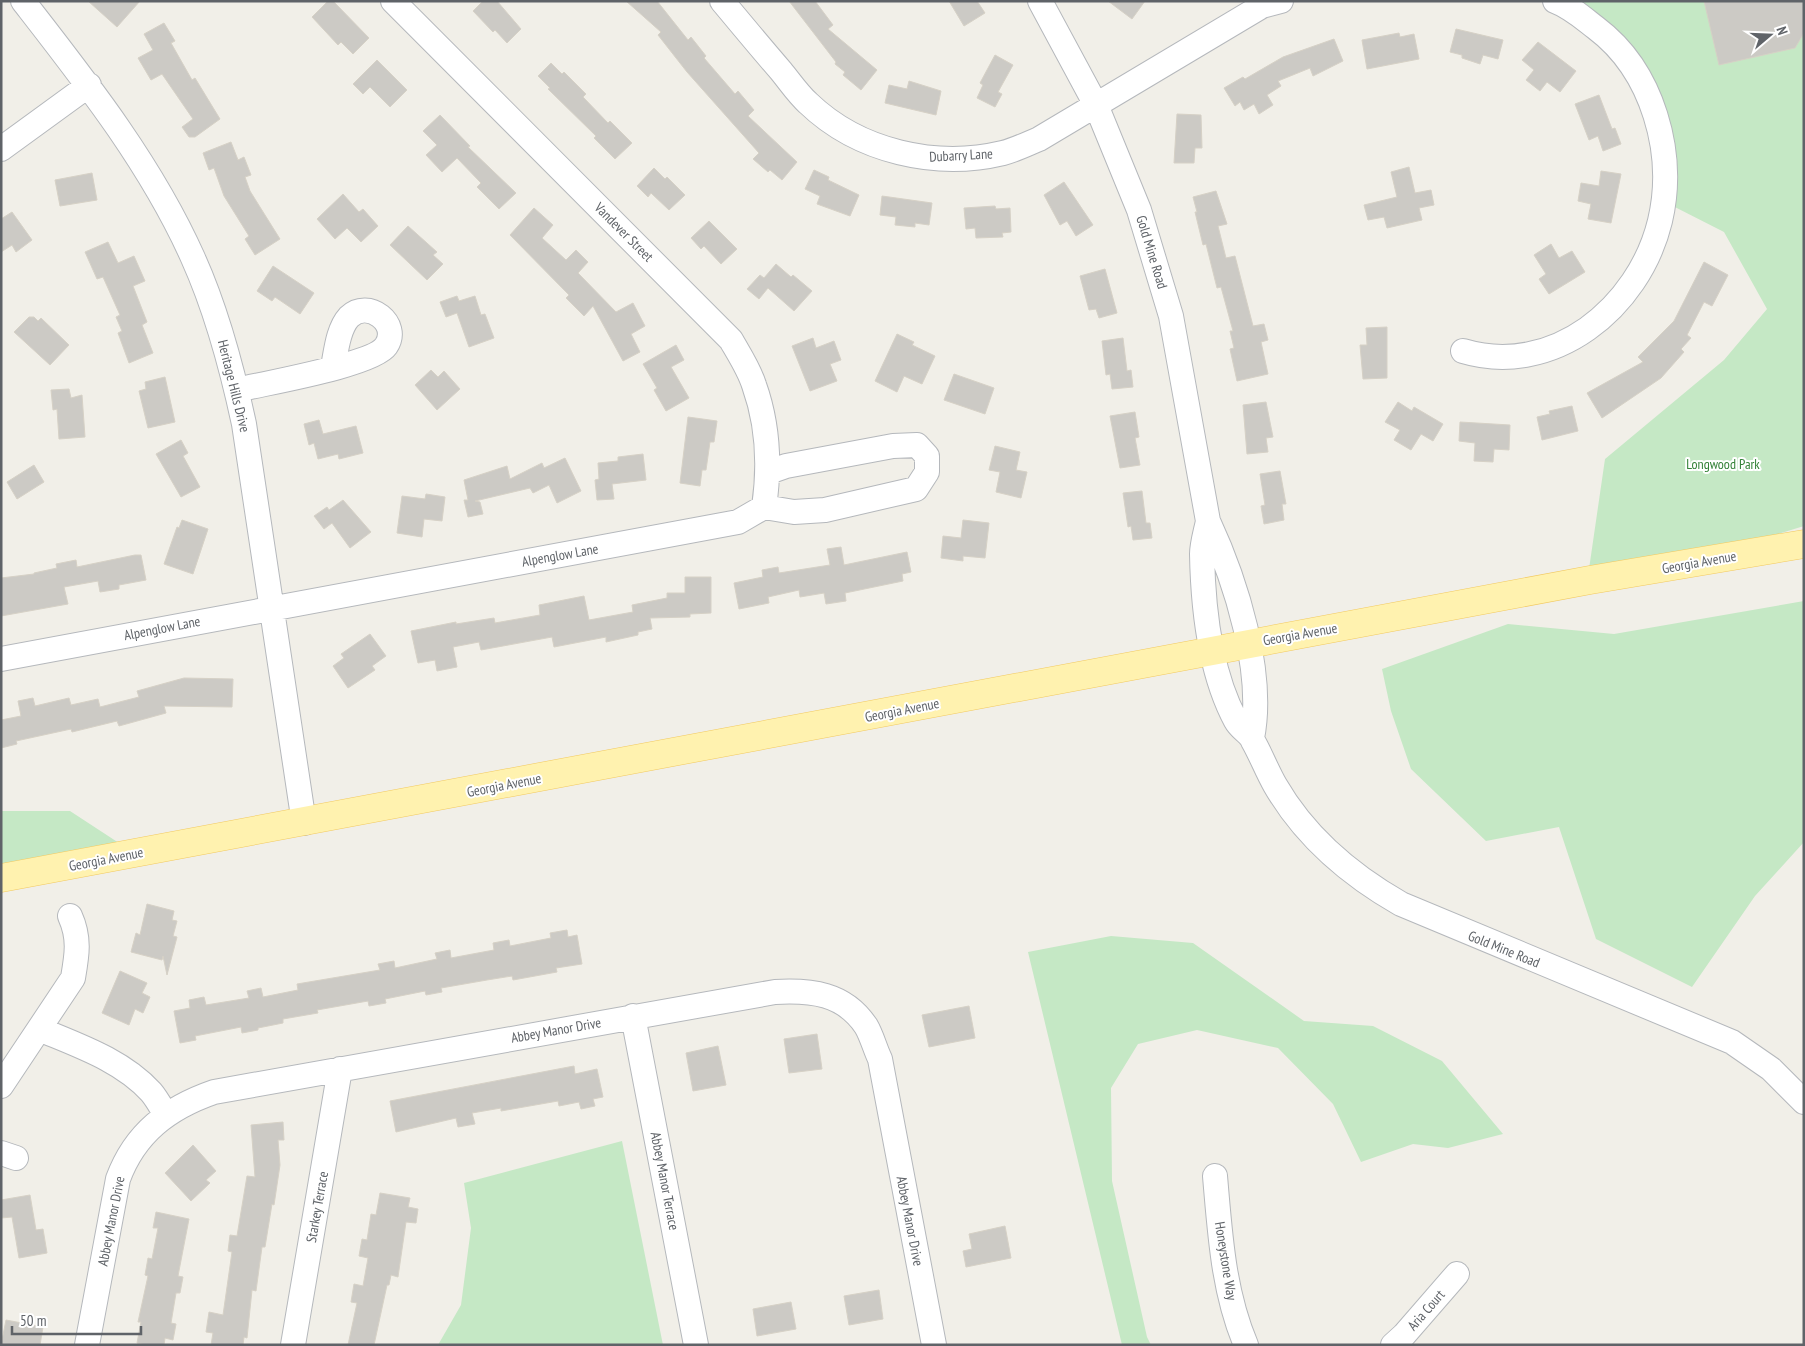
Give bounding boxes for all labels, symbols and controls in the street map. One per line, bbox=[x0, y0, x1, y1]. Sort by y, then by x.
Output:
north arrow bbox=[1745, 10, 1795, 60]
text: N bbox=[1773, 24, 1792, 37]
street label: Dubarry Lane bbox=[929, 144, 994, 166]
street label: Vandever Street bbox=[590, 198, 657, 265]
street label: Gold Mine Road bbox=[1132, 213, 1172, 291]
street label: Heritage Hills Drive bbox=[214, 338, 254, 434]
park label: Longwood Park bbox=[1686, 455, 1760, 473]
street label: Alpenglow Lane bbox=[520, 539, 600, 571]
street label: Georgia Avenue bbox=[1660, 547, 1738, 577]
street label: Alpenglow Lane bbox=[122, 612, 202, 644]
street label: Georgia Avenue bbox=[1261, 619, 1339, 649]
street label: Georgia Avenue bbox=[863, 694, 941, 726]
street label: Georgia Avenue bbox=[465, 769, 543, 801]
street label: Georgia Avenue bbox=[67, 843, 145, 875]
street label: Gold Mine Road bbox=[1465, 926, 1543, 972]
street label: Abbey Manor Drive bbox=[510, 1013, 603, 1047]
street label: Abbey Manor Terrace bbox=[647, 1130, 683, 1232]
street label: Starkey Terrace bbox=[302, 1170, 332, 1244]
street label: Abbey Manor Drive bbox=[93, 1174, 129, 1267]
street label: Abbey Manor Drive bbox=[892, 1175, 928, 1268]
street label: Honeystone Way bbox=[1211, 1220, 1241, 1302]
street label: Aria Court bbox=[1403, 1286, 1449, 1334]
scale bar bbox=[12, 1304, 141, 1336]
text: 50 m bbox=[20, 1311, 46, 1330]

